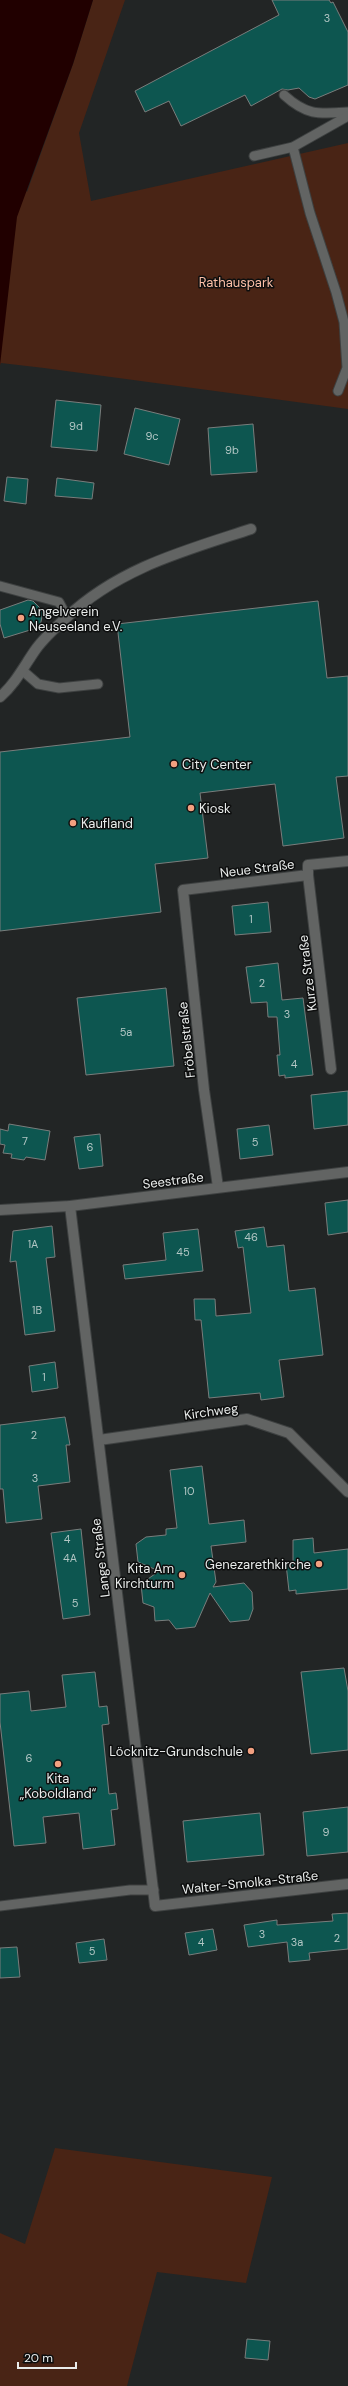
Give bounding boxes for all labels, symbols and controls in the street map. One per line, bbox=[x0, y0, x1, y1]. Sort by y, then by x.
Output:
house number: 3 bbox=[324, 11, 330, 25]
park label: Rathauspark bbox=[199, 274, 274, 291]
house number: 9d bbox=[69, 419, 83, 433]
house number: 9c bbox=[145, 429, 159, 443]
house number: 9b bbox=[225, 443, 239, 457]
place label: Angelverein Neuseeland e.V. bbox=[29, 603, 123, 635]
marker: Angelverein Neuseeland e.V. bbox=[16, 613, 26, 623]
place label: City Center bbox=[182, 756, 252, 773]
marker: City Center bbox=[169, 759, 179, 769]
place label: Kiosk bbox=[199, 800, 231, 817]
marker: Kiosk bbox=[186, 803, 196, 813]
place label: Kaufland bbox=[81, 815, 133, 832]
marker: Kaufland bbox=[68, 818, 78, 828]
street label: Neue Straße bbox=[219, 855, 295, 882]
house number: 1 bbox=[249, 912, 253, 926]
street label: Kurze Straße bbox=[294, 934, 321, 1012]
house number: 2 bbox=[259, 976, 265, 990]
street label: Fröbelstraße bbox=[174, 1001, 199, 1079]
house number: 3 bbox=[284, 1007, 290, 1021]
house number: 5a bbox=[120, 1025, 132, 1039]
house number: 4 bbox=[291, 1057, 298, 1071]
house number: 7 bbox=[22, 1134, 28, 1148]
house number: 5 bbox=[252, 1135, 259, 1149]
house number: 6 bbox=[87, 1140, 94, 1154]
street label: Seestraße bbox=[142, 1168, 205, 1193]
house number: 46 bbox=[244, 1230, 258, 1244]
house number: 1A bbox=[28, 1237, 38, 1251]
house number: 45 bbox=[176, 1245, 190, 1259]
house number: 1B bbox=[32, 1303, 42, 1317]
house number: 1 bbox=[42, 1370, 46, 1384]
street label: Kirchweg bbox=[183, 1399, 239, 1424]
house number: 2 bbox=[31, 1428, 37, 1442]
house number: 3 bbox=[32, 1471, 38, 1485]
house number: 10 bbox=[184, 1484, 194, 1498]
street label: Lange Straße bbox=[87, 1517, 114, 1598]
house number: 4 bbox=[64, 1532, 71, 1546]
house number: 4A bbox=[63, 1551, 77, 1565]
place label: Genezarethkirche bbox=[205, 1556, 311, 1573]
marker: Genezarethkirche bbox=[314, 1559, 324, 1569]
place label: Kita Am Kirchturm bbox=[115, 1560, 174, 1592]
marker: Kita Am Kirchturm bbox=[177, 1570, 187, 1580]
house number: 5 bbox=[72, 1596, 79, 1610]
place label: Löcknitz-Grundschule bbox=[109, 1743, 243, 1760]
marker: Löcknitz-Grundschule bbox=[246, 1746, 256, 1756]
house number: 6 bbox=[26, 1751, 33, 1765]
marker: Kita „Koboldland“ bbox=[53, 1759, 63, 1769]
place label: Kita „Koboldland“ bbox=[20, 1770, 97, 1802]
house number: 9 bbox=[323, 1825, 330, 1839]
street label: Walter-Smolka-Straße bbox=[181, 1867, 319, 1898]
house number: 3 bbox=[259, 1927, 265, 1941]
house number: 2 bbox=[334, 1931, 340, 1945]
house number: 4 bbox=[198, 1935, 205, 1949]
house number: 3a bbox=[291, 1935, 303, 1949]
house number: 5 bbox=[89, 1944, 96, 1958]
scale bar bbox=[18, 2344, 76, 2370]
text: 20 m bbox=[24, 2350, 53, 2366]

